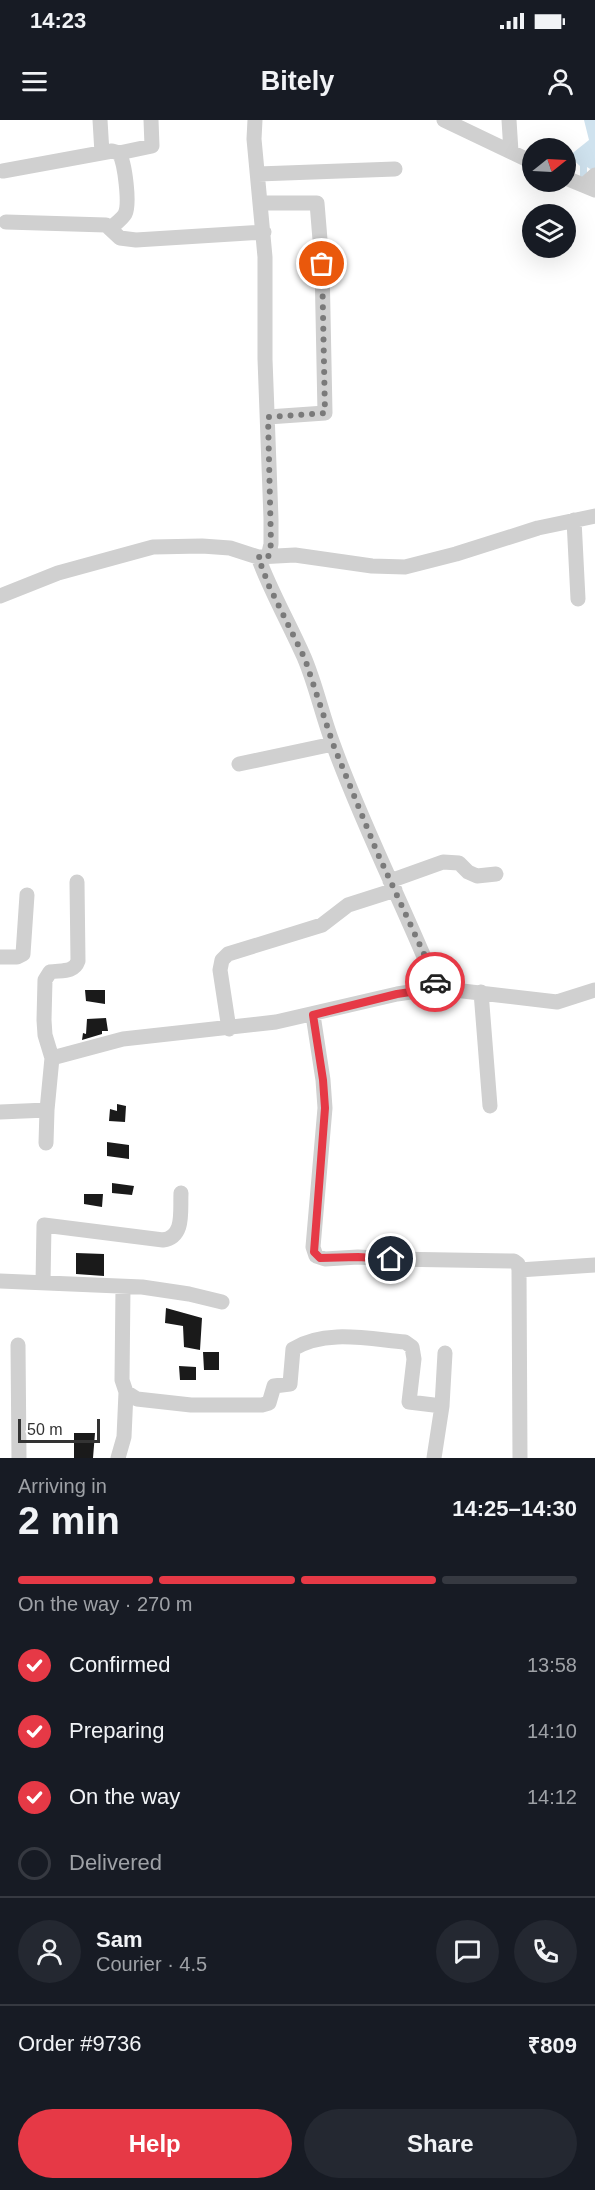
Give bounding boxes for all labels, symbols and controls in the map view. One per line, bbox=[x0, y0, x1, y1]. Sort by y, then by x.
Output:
text: 14:23 bbox=[30, 8, 86, 33]
icon: menu bbox=[18, 65, 51, 98]
icon: person bbox=[544, 65, 577, 98]
text: Bitely bbox=[261, 66, 334, 96]
north arrow bbox=[522, 138, 576, 192]
map controls bbox=[522, 138, 576, 258]
button: layers bbox=[522, 204, 576, 258]
pin bbox=[296, 238, 347, 289]
icon: bag bbox=[305, 247, 338, 280]
courier bbox=[405, 952, 465, 1012]
icon: car bbox=[419, 966, 452, 999]
pin bbox=[365, 1233, 416, 1284]
icon: home bbox=[374, 1242, 407, 1275]
scale bar bbox=[18, 1416, 100, 1444]
text: 50 m bbox=[27, 1421, 63, 1438]
text: Arriving in bbox=[18, 1475, 107, 1497]
text: 14:25–14:30 bbox=[452, 1496, 577, 1521]
text: 2 min bbox=[18, 1499, 120, 1542]
text: On the way · 270 m bbox=[18, 1593, 193, 1615]
icon: check bbox=[18, 1649, 51, 1682]
text: Confirmed bbox=[69, 1652, 170, 1677]
text: 13:58 bbox=[527, 1654, 577, 1676]
icon: check bbox=[18, 1715, 51, 1748]
text: Preparing bbox=[69, 1718, 164, 1743]
text: 14:10 bbox=[527, 1720, 577, 1742]
icon: check bbox=[18, 1781, 51, 1814]
text: On the way bbox=[69, 1784, 180, 1809]
text: 14:12 bbox=[527, 1786, 577, 1808]
text: Delivered bbox=[69, 1850, 162, 1875]
button: person bbox=[18, 1920, 81, 1983]
button: chat bbox=[436, 1920, 499, 1983]
button: phone bbox=[514, 1920, 577, 1983]
text: Sam bbox=[96, 1927, 142, 1952]
text: Courier · 4.5 bbox=[96, 1953, 207, 1975]
text: Order #9736 bbox=[18, 2031, 142, 2056]
text: ₹809 bbox=[528, 2033, 577, 2058]
button: Help bbox=[18, 2109, 292, 2178]
button: Share bbox=[304, 2109, 577, 2178]

